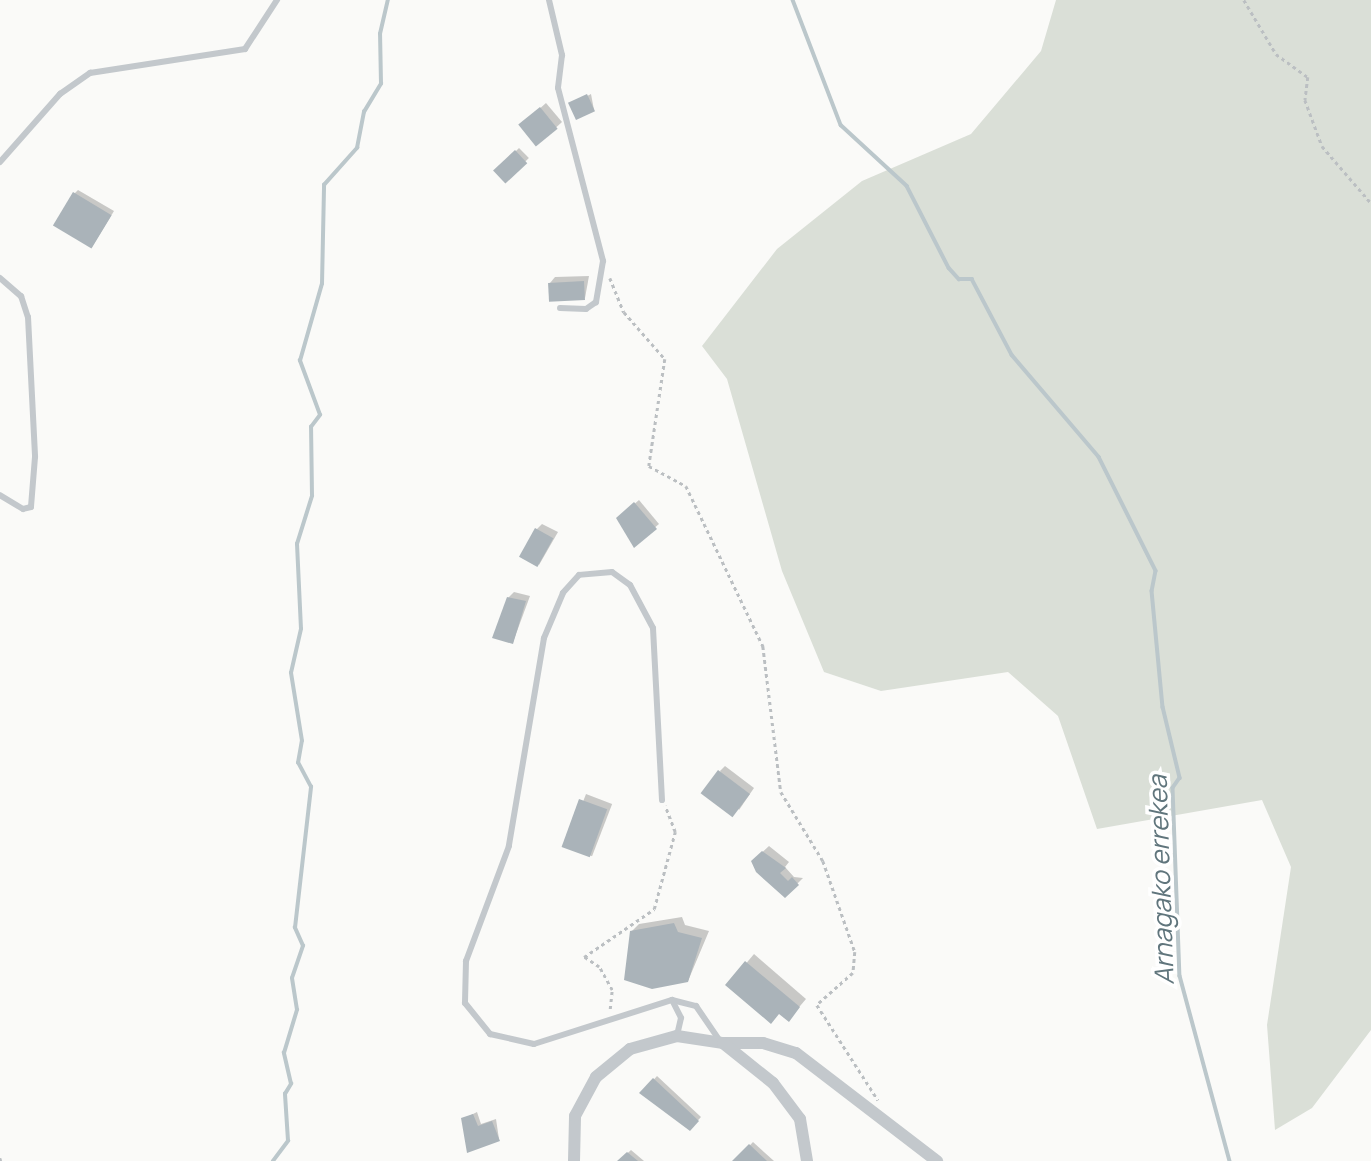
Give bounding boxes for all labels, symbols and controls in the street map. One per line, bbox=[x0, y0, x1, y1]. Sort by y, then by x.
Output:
water label: Arnagako errekea bbox=[1142, 775, 1180, 985]

